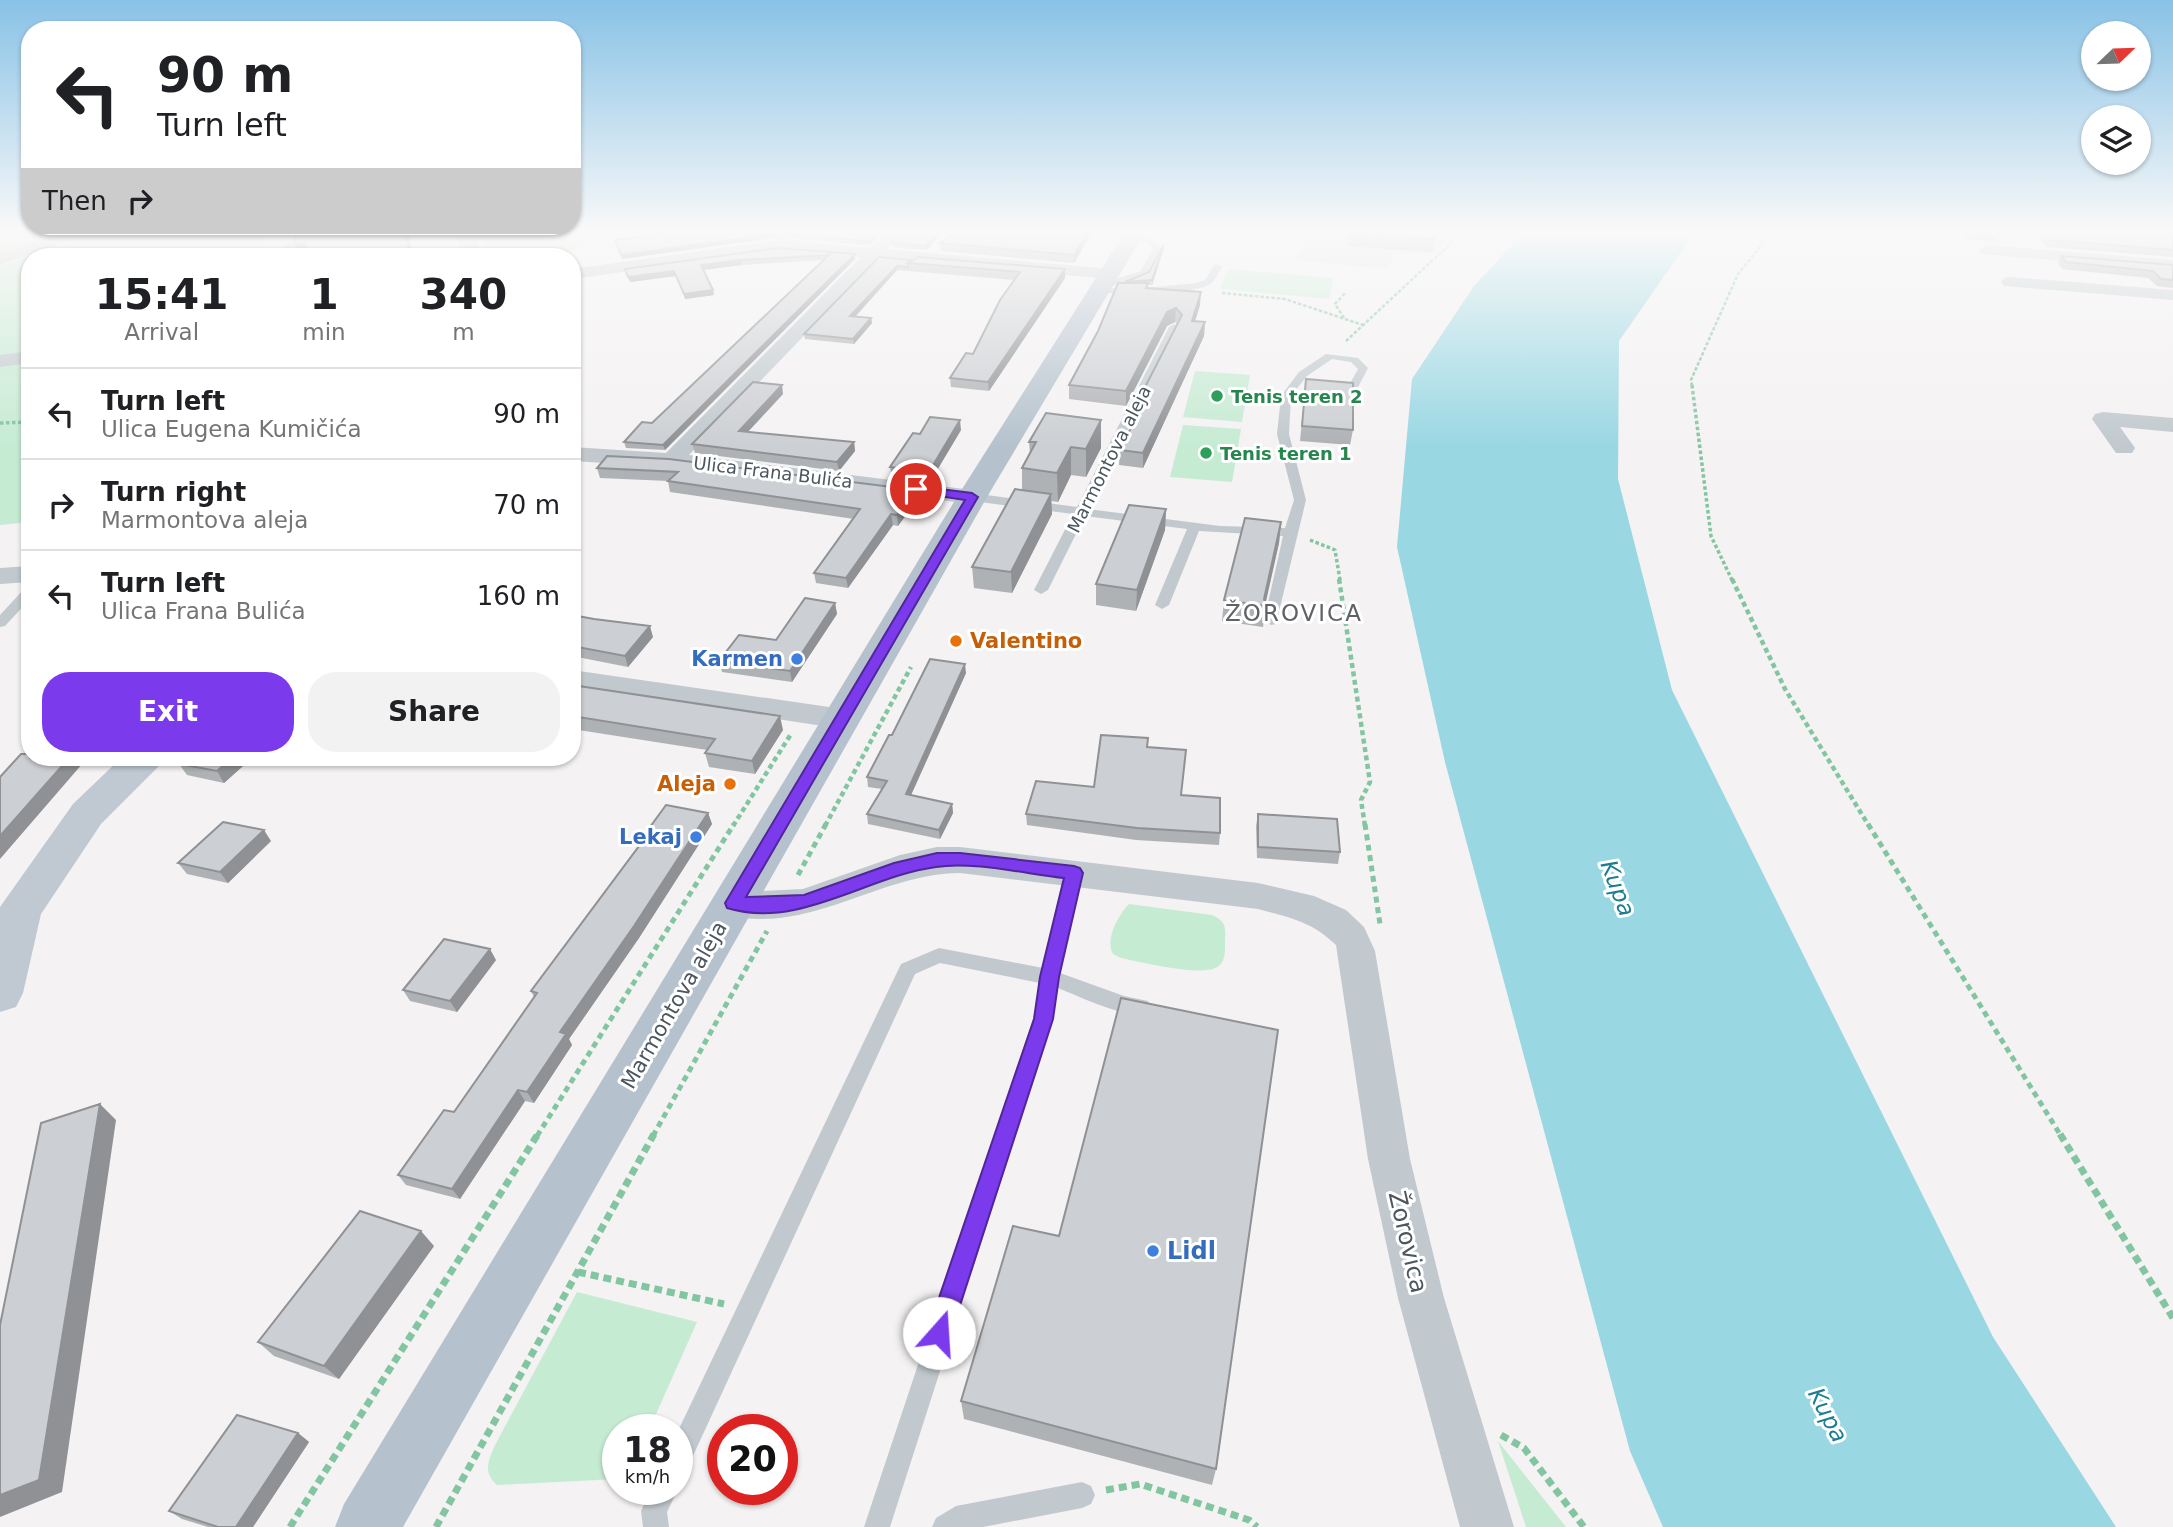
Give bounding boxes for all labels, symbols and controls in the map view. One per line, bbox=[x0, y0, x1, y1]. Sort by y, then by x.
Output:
north arrow bbox=[2081, 21, 2151, 91]
map controls bbox=[2081, 21, 2151, 175]
text: 90 m bbox=[157, 47, 293, 104]
icon: left bbox=[42, 49, 133, 140]
button: layers bbox=[2081, 105, 2151, 175]
text: Turn left bbox=[157, 106, 287, 144]
icon: right bbox=[121, 182, 159, 220]
text: Then bbox=[42, 186, 107, 216]
text: 15:41 bbox=[95, 270, 229, 319]
text: 1 bbox=[309, 270, 339, 319]
text: 340 bbox=[420, 270, 507, 319]
text: Arrival bbox=[124, 319, 199, 345]
text: min bbox=[302, 319, 346, 345]
text: m bbox=[452, 319, 475, 345]
street label: Marmontova aleja bbox=[1063, 382, 1155, 536]
text: Turn left bbox=[101, 386, 225, 416]
place label: Tenis teren 2 bbox=[1231, 386, 1363, 407]
marker: Tenis teren 2 bbox=[1209, 388, 1225, 404]
icon: left bbox=[42, 395, 80, 433]
text: 90 m bbox=[493, 399, 560, 429]
text: Ulica Eugena Kumičića bbox=[101, 416, 362, 442]
place label: Tenis teren 1 bbox=[1220, 443, 1352, 464]
marker: Tenis teren 1 bbox=[1198, 445, 1214, 461]
street label: Ulica Frana Bulića bbox=[692, 452, 854, 492]
pin bbox=[886, 459, 946, 519]
icon: arrive bbox=[897, 470, 935, 508]
text: Turn right bbox=[101, 477, 246, 507]
icon: right bbox=[42, 486, 80, 524]
text: 70 m bbox=[493, 490, 560, 520]
text: Marmontova aleja bbox=[101, 507, 308, 533]
text: Turn left bbox=[101, 568, 225, 598]
icon: left bbox=[42, 577, 80, 615]
text: 160 m bbox=[477, 581, 560, 611]
text: Ulica Frana Bulića bbox=[101, 598, 306, 624]
district label: ŽOROVICA bbox=[1225, 599, 1363, 626]
place label: Valentino bbox=[970, 629, 1082, 653]
marker: Valentino bbox=[948, 633, 964, 649]
place label: Karmen bbox=[691, 647, 783, 671]
marker: Karmen bbox=[789, 651, 805, 667]
button: Exit bbox=[42, 672, 294, 752]
button: Share bbox=[308, 672, 560, 752]
place label: Aleja bbox=[657, 772, 716, 796]
marker: Aleja bbox=[722, 776, 738, 792]
place label: Lekaj bbox=[619, 825, 682, 849]
marker: Lekaj bbox=[688, 829, 704, 845]
water label: Kupa bbox=[1596, 856, 1640, 920]
street label: Marmontova aleja bbox=[616, 917, 732, 1093]
street label: Žorovica bbox=[1383, 1188, 1434, 1296]
place label: Lidl bbox=[1167, 1237, 1216, 1265]
marker: Lidl bbox=[1145, 1243, 1161, 1259]
position arrow bbox=[902, 1296, 976, 1370]
water label: Kupa bbox=[1803, 1383, 1853, 1447]
speed limit sign: 20 bbox=[707, 1414, 798, 1505]
text: 18 bbox=[623, 1430, 672, 1470]
text: km/h bbox=[625, 1466, 670, 1487]

